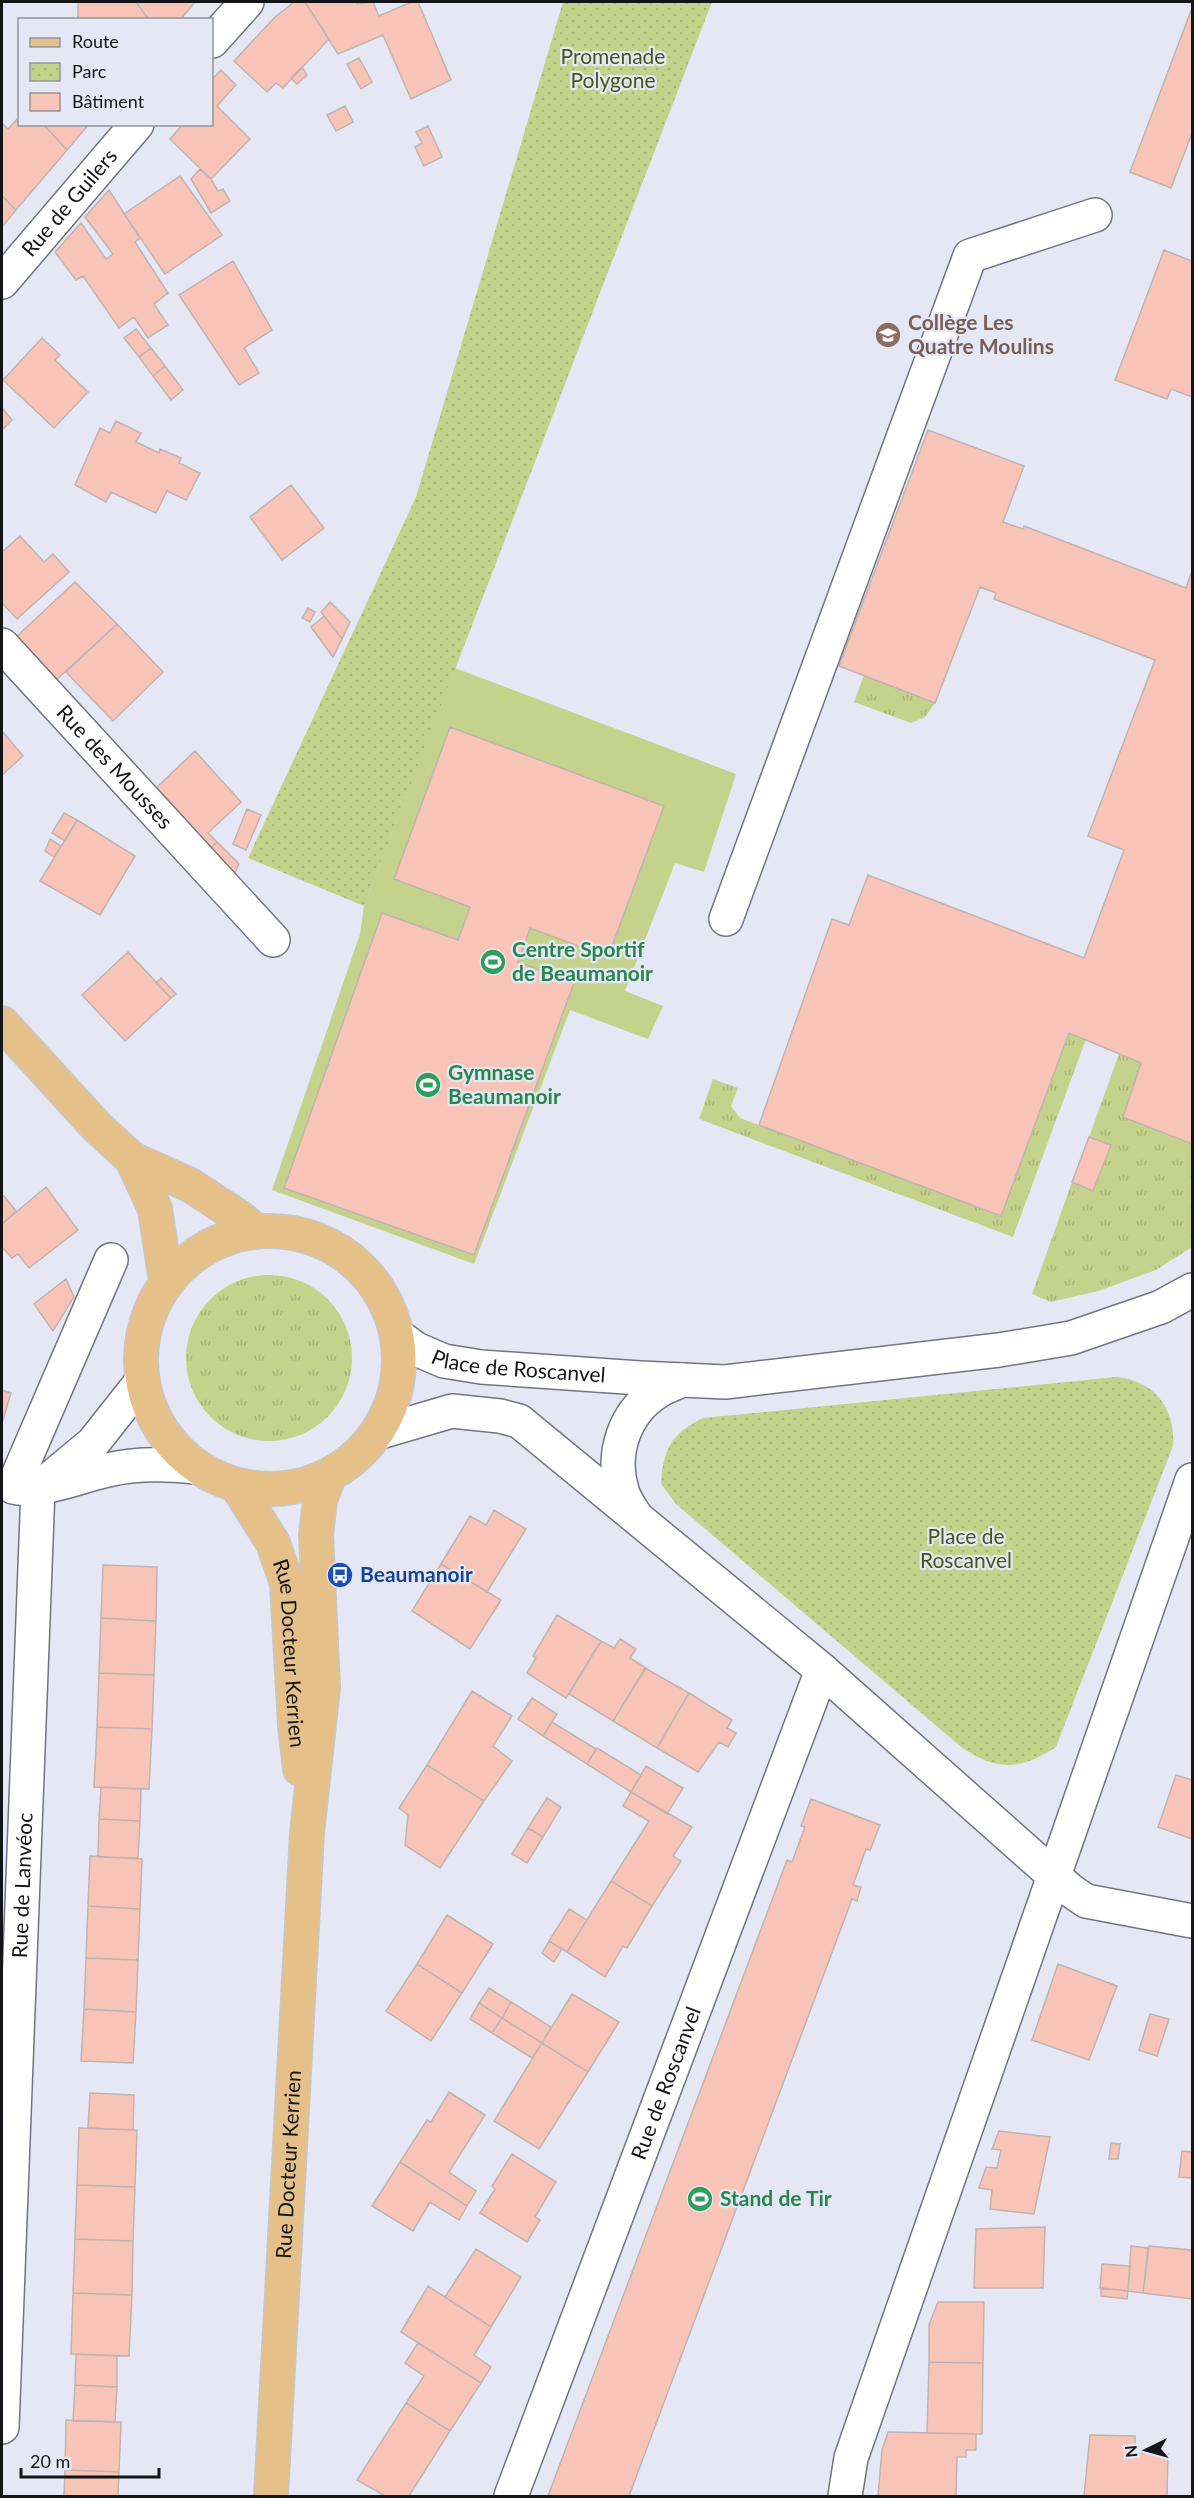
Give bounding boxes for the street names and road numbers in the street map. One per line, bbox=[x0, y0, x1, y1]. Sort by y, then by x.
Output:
street label: Rue de Guilers bbox=[15, 143, 121, 261]
street label: Rue des Mousses bbox=[52, 699, 179, 833]
street label: Place de Roscanvel bbox=[428, 1343, 606, 1387]
street label: Rue Docteur Kerrien bbox=[269, 1555, 311, 1749]
street label: Rue de Lanvéoc bbox=[6, 1812, 37, 1959]
street label: Rue de Roscanvel bbox=[625, 2003, 705, 2163]
street label: Rue Docteur Kerrien bbox=[270, 2069, 305, 2259]

